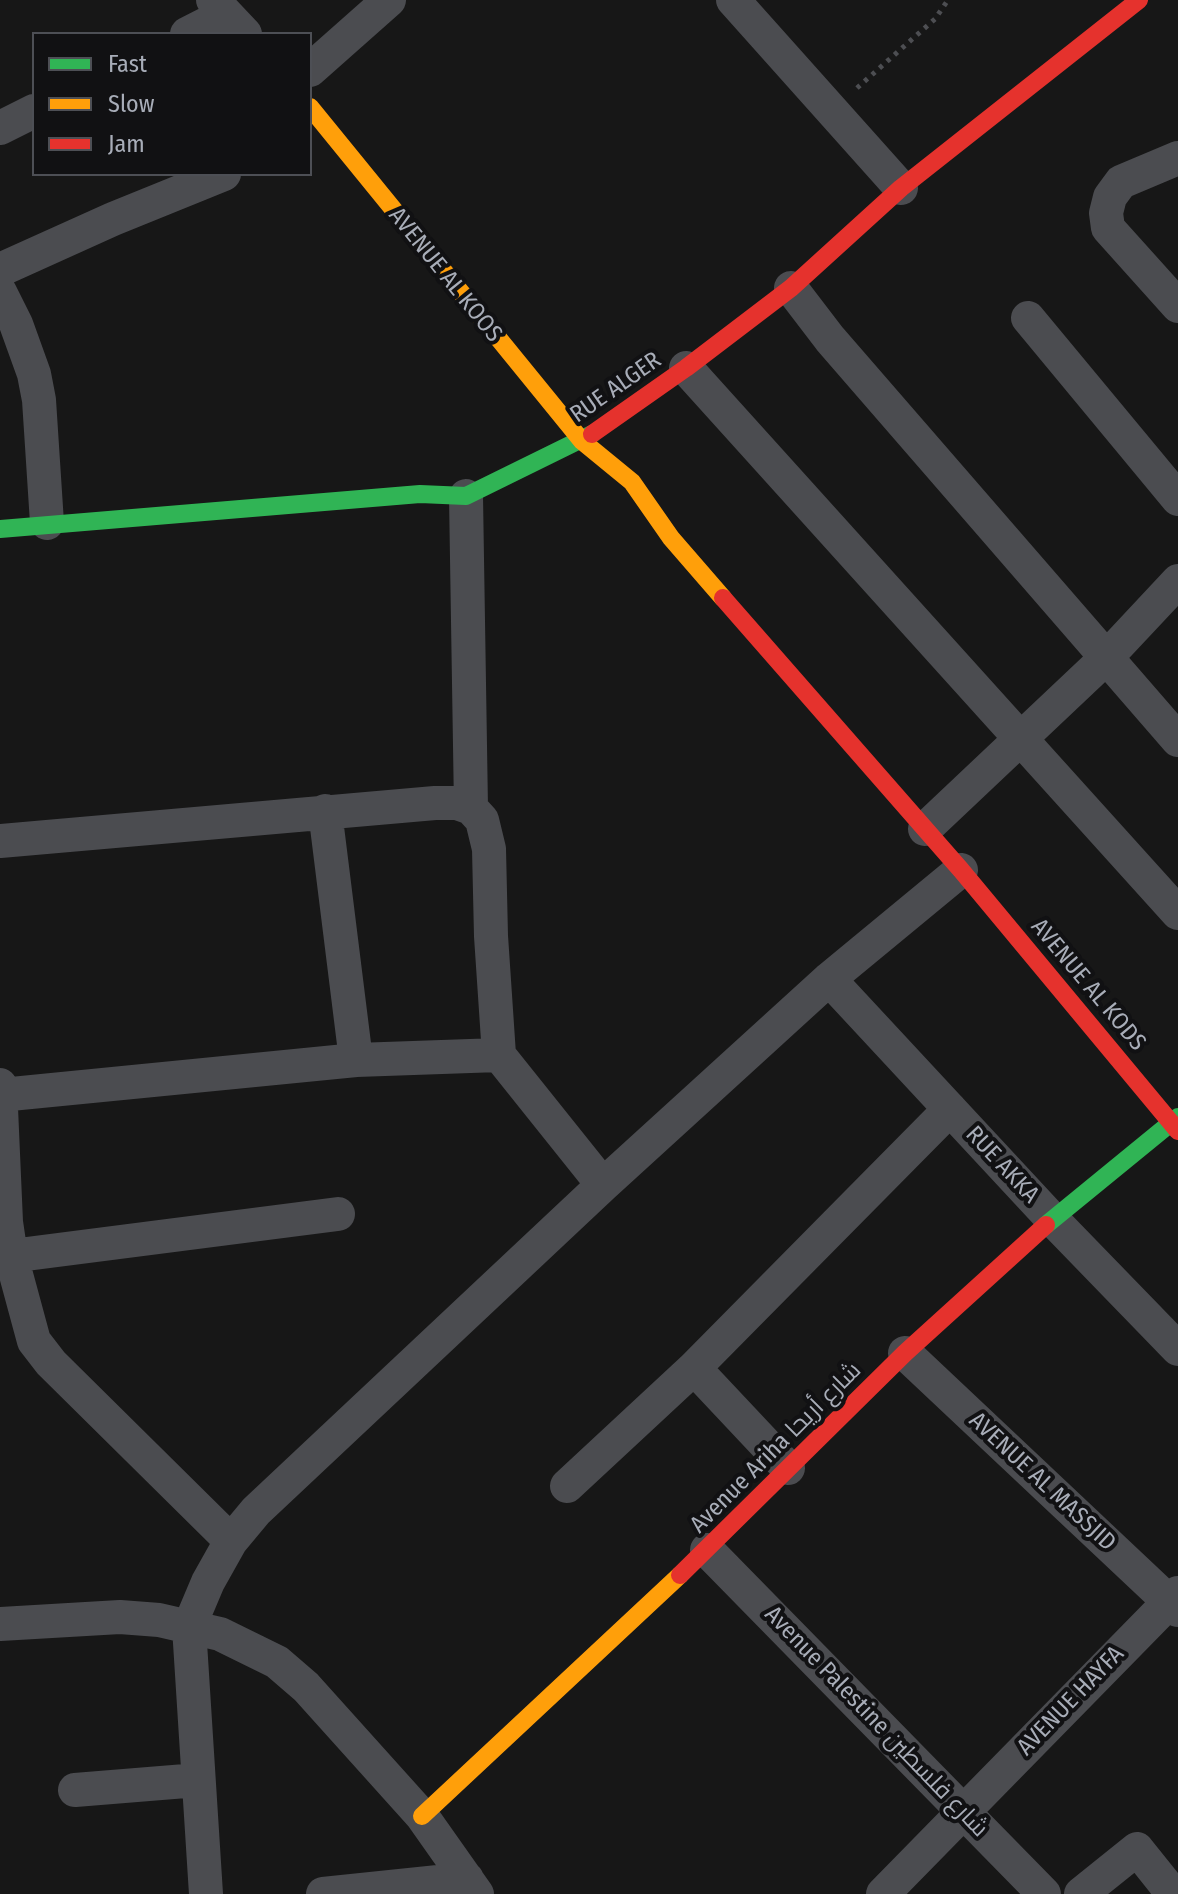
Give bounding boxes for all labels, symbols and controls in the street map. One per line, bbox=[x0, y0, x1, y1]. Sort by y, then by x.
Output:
legend bbox=[32, 32, 312, 176]
text: Fast bbox=[108, 50, 147, 78]
text: Slow bbox=[108, 90, 154, 118]
text: Jam bbox=[108, 130, 145, 158]
street label: AVENUE AL KOOS bbox=[382, 202, 508, 348]
street label: RUE ALGER bbox=[565, 346, 667, 430]
street label: AVENUE AL KODS bbox=[1024, 913, 1152, 1057]
street label: RUE AKKA bbox=[959, 1121, 1045, 1209]
street label: Avenue Ariha شارع أريحا bbox=[685, 1357, 867, 1539]
street label: AVENUE AL MASSJID bbox=[963, 1407, 1121, 1557]
street label: Avenue Palestine شارع فلسطين bbox=[758, 1601, 994, 1843]
street label: AVENUE HAYFA bbox=[1012, 1640, 1130, 1762]

